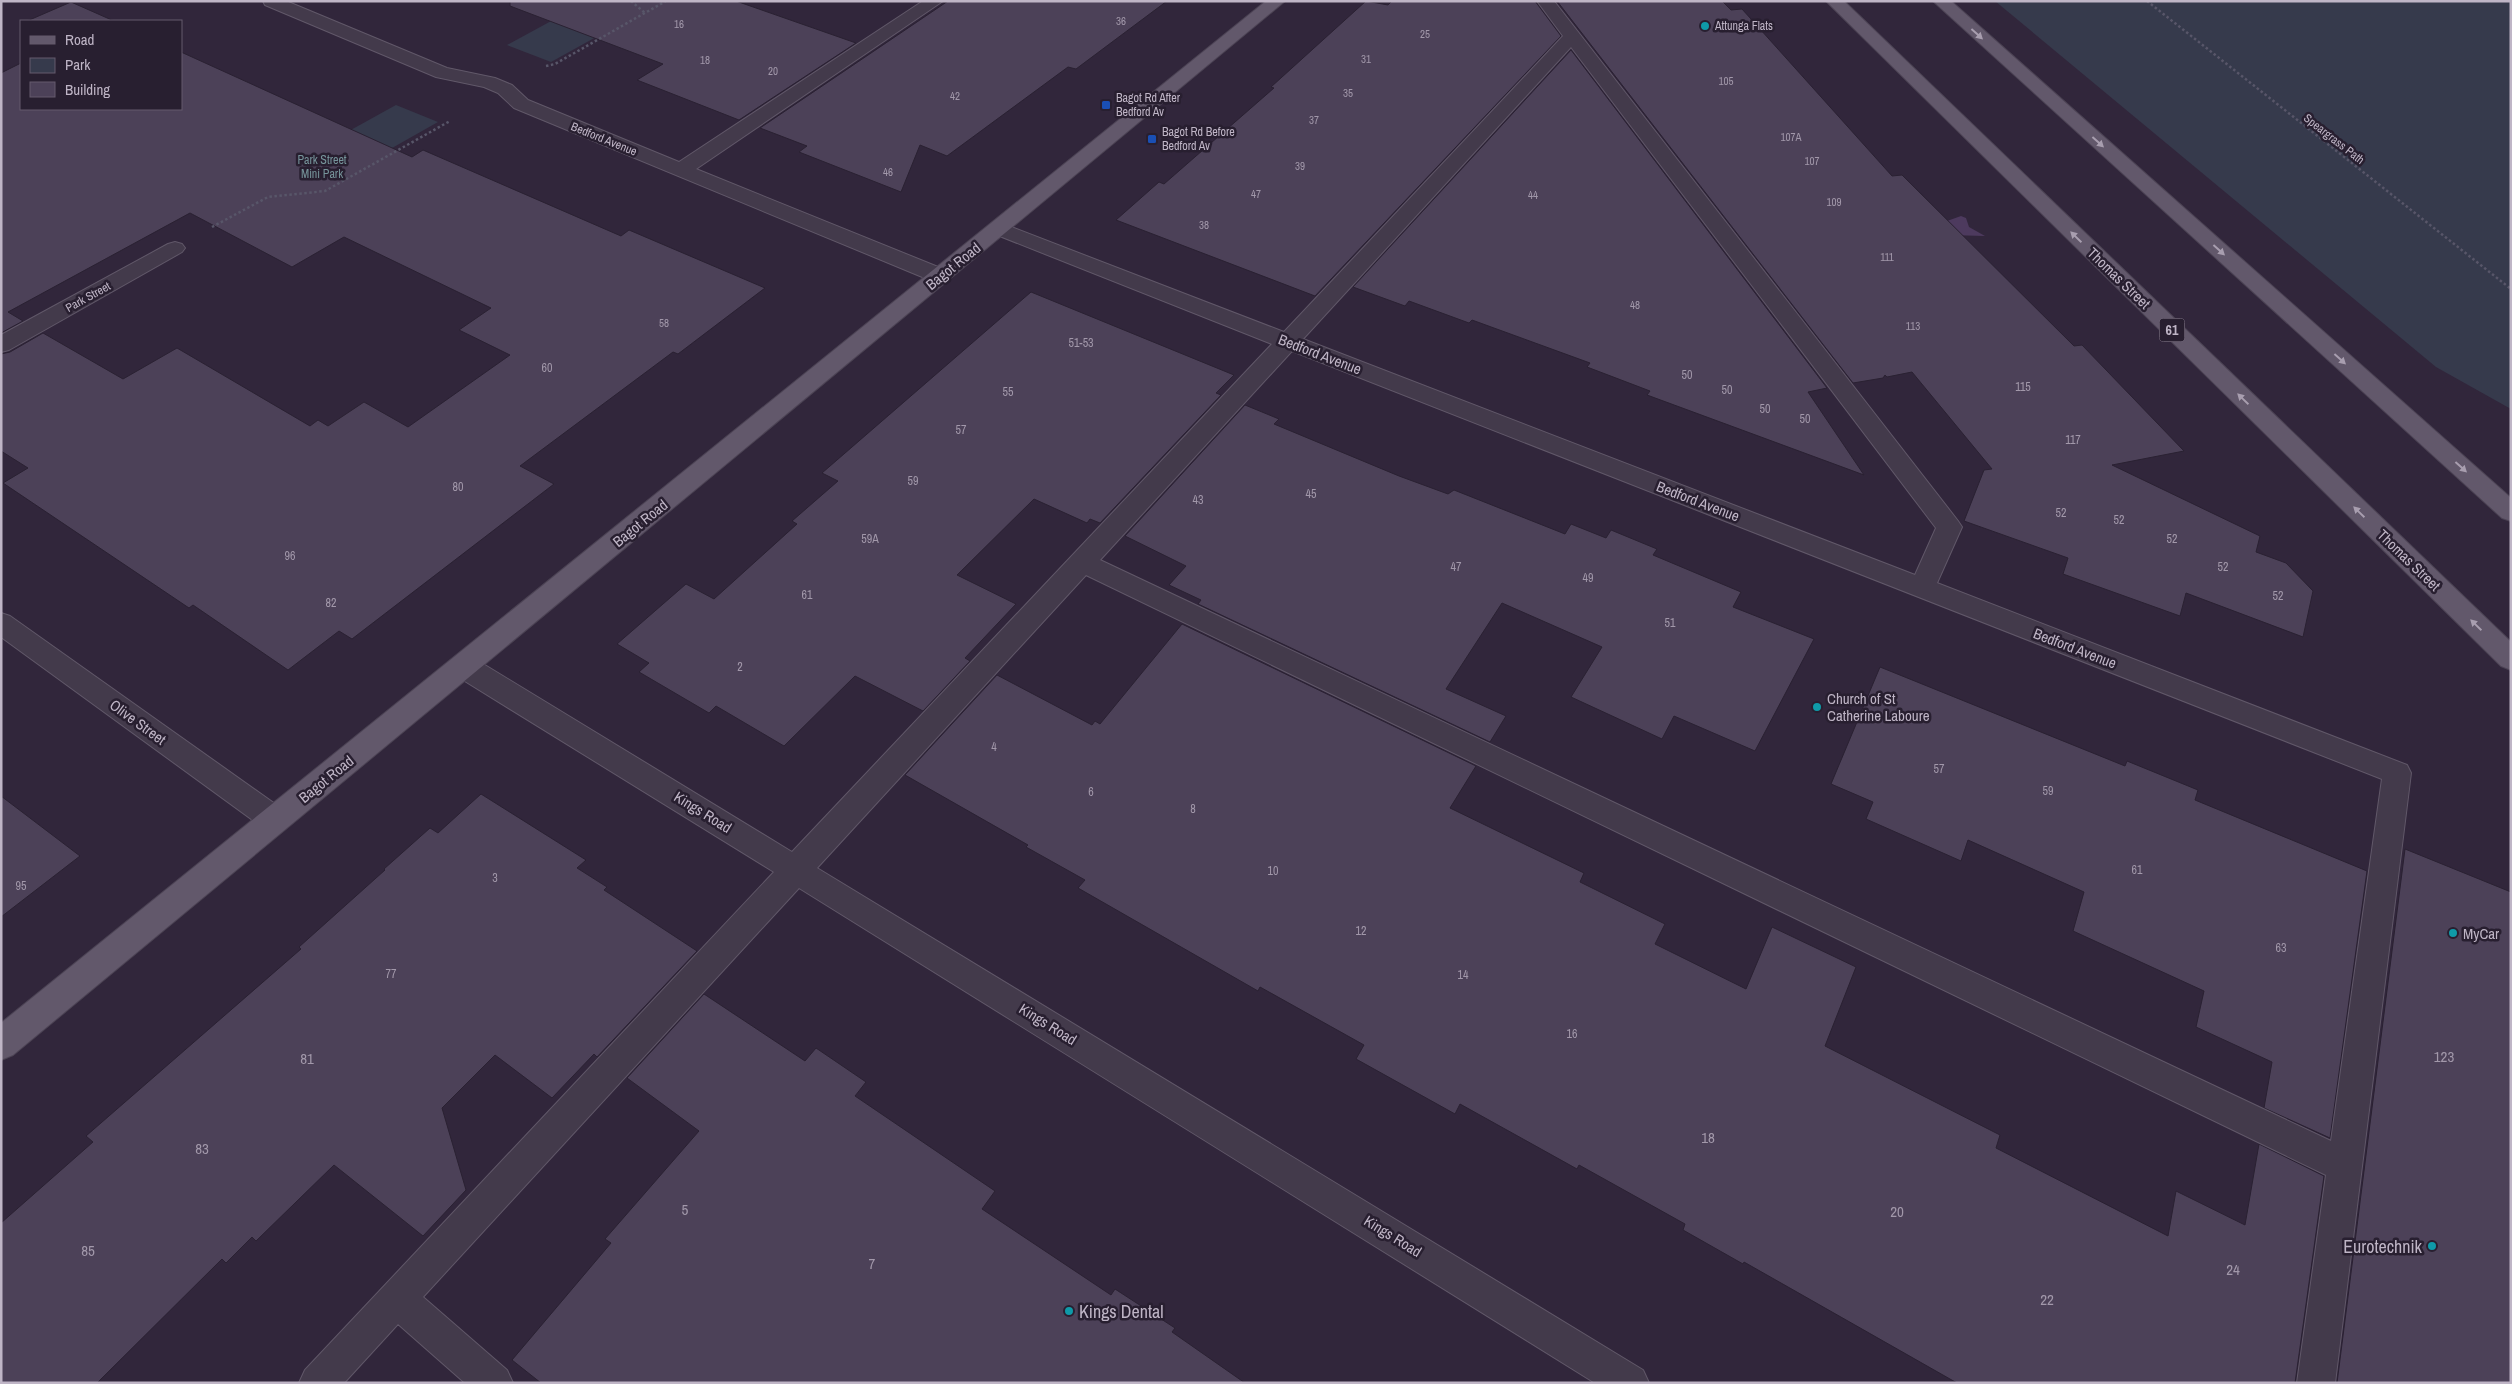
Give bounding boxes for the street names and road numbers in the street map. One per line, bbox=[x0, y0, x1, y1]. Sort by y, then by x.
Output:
street label: Speargrass Path bbox=[2300, 110, 2368, 168]
street label: Bedford Avenue bbox=[569, 118, 639, 160]
street label: Bagot Road bbox=[921, 237, 985, 295]
street label: Thomas Street bbox=[2083, 242, 2156, 314]
street label: Park Street bbox=[63, 278, 114, 316]
road number: 61 bbox=[2160, 318, 2184, 342]
street label: Bedford Avenue bbox=[1275, 329, 1365, 380]
street label: Bedford Avenue bbox=[1653, 476, 1743, 527]
street label: Bagot Road bbox=[608, 494, 672, 552]
street label: Thomas Street bbox=[2373, 524, 2446, 596]
street label: Bedford Avenue bbox=[2030, 623, 2120, 674]
street label: Olive Street bbox=[106, 694, 171, 750]
street label: Bagot Road bbox=[294, 750, 358, 808]
street label: Kings Road bbox=[670, 786, 736, 838]
street label: Kings Road bbox=[1015, 998, 1081, 1050]
street label: Kings Road bbox=[1360, 1210, 1426, 1262]

